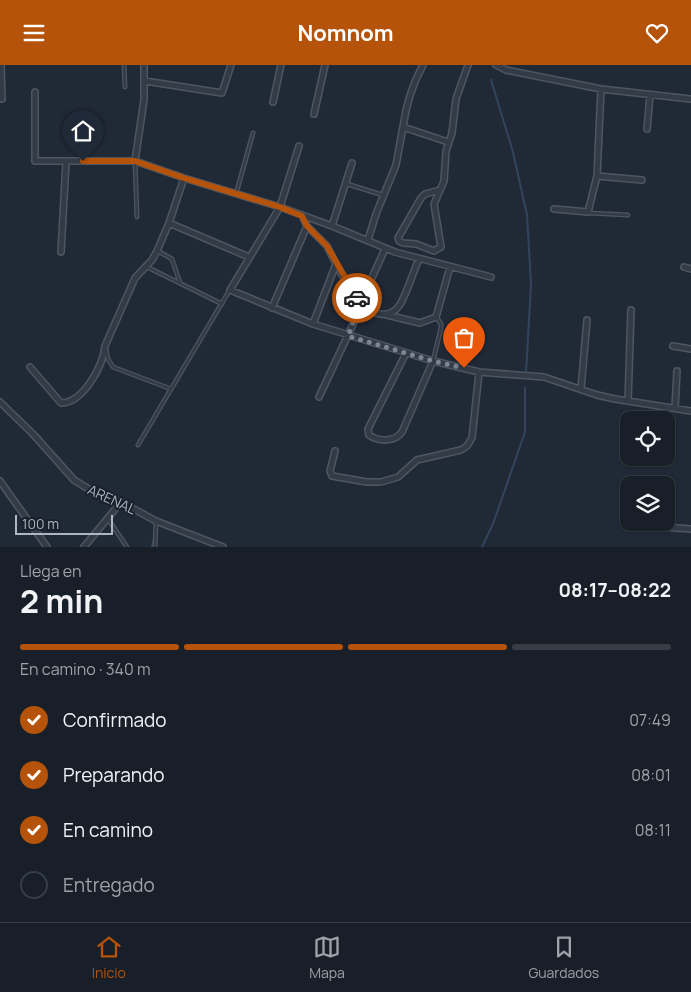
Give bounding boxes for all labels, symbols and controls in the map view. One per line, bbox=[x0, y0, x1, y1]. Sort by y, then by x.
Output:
text: Nomnom bbox=[297, 18, 394, 48]
icon: menu bbox=[20, 19, 48, 47]
icon: heart bbox=[643, 19, 671, 47]
pin bbox=[62, 110, 104, 161]
icon: home bbox=[69, 117, 97, 145]
courier bbox=[332, 273, 382, 323]
icon: car bbox=[343, 284, 371, 312]
pin bbox=[443, 317, 485, 368]
icon: bag bbox=[450, 324, 478, 352]
map controls bbox=[620, 411, 675, 531]
button: locate bbox=[620, 411, 675, 466]
button: layers bbox=[620, 476, 675, 531]
street label: ARENAL bbox=[85, 480, 139, 518]
scale bar bbox=[15, 512, 112, 535]
text: 100 m bbox=[22, 514, 59, 533]
text: Llega en bbox=[20, 560, 81, 582]
text: 08:17–08:22 bbox=[558, 577, 671, 603]
text: 2 min bbox=[20, 579, 103, 623]
text: En camino · 340 m bbox=[20, 658, 151, 680]
icon: check bbox=[20, 706, 48, 734]
text: Confirmado bbox=[63, 707, 167, 733]
text: 07:49 bbox=[629, 709, 671, 731]
icon: check bbox=[20, 761, 48, 789]
text: Preparando bbox=[63, 762, 165, 788]
text: 08:01 bbox=[631, 764, 671, 786]
icon: check bbox=[20, 816, 48, 844]
text: En camino bbox=[63, 817, 153, 843]
text: 08:11 bbox=[635, 819, 671, 841]
text: Entregado bbox=[63, 872, 155, 898]
tab: Inicio bbox=[92, 933, 126, 982]
tab: Mapa bbox=[309, 933, 345, 982]
tab: Guardados bbox=[528, 933, 599, 982]

